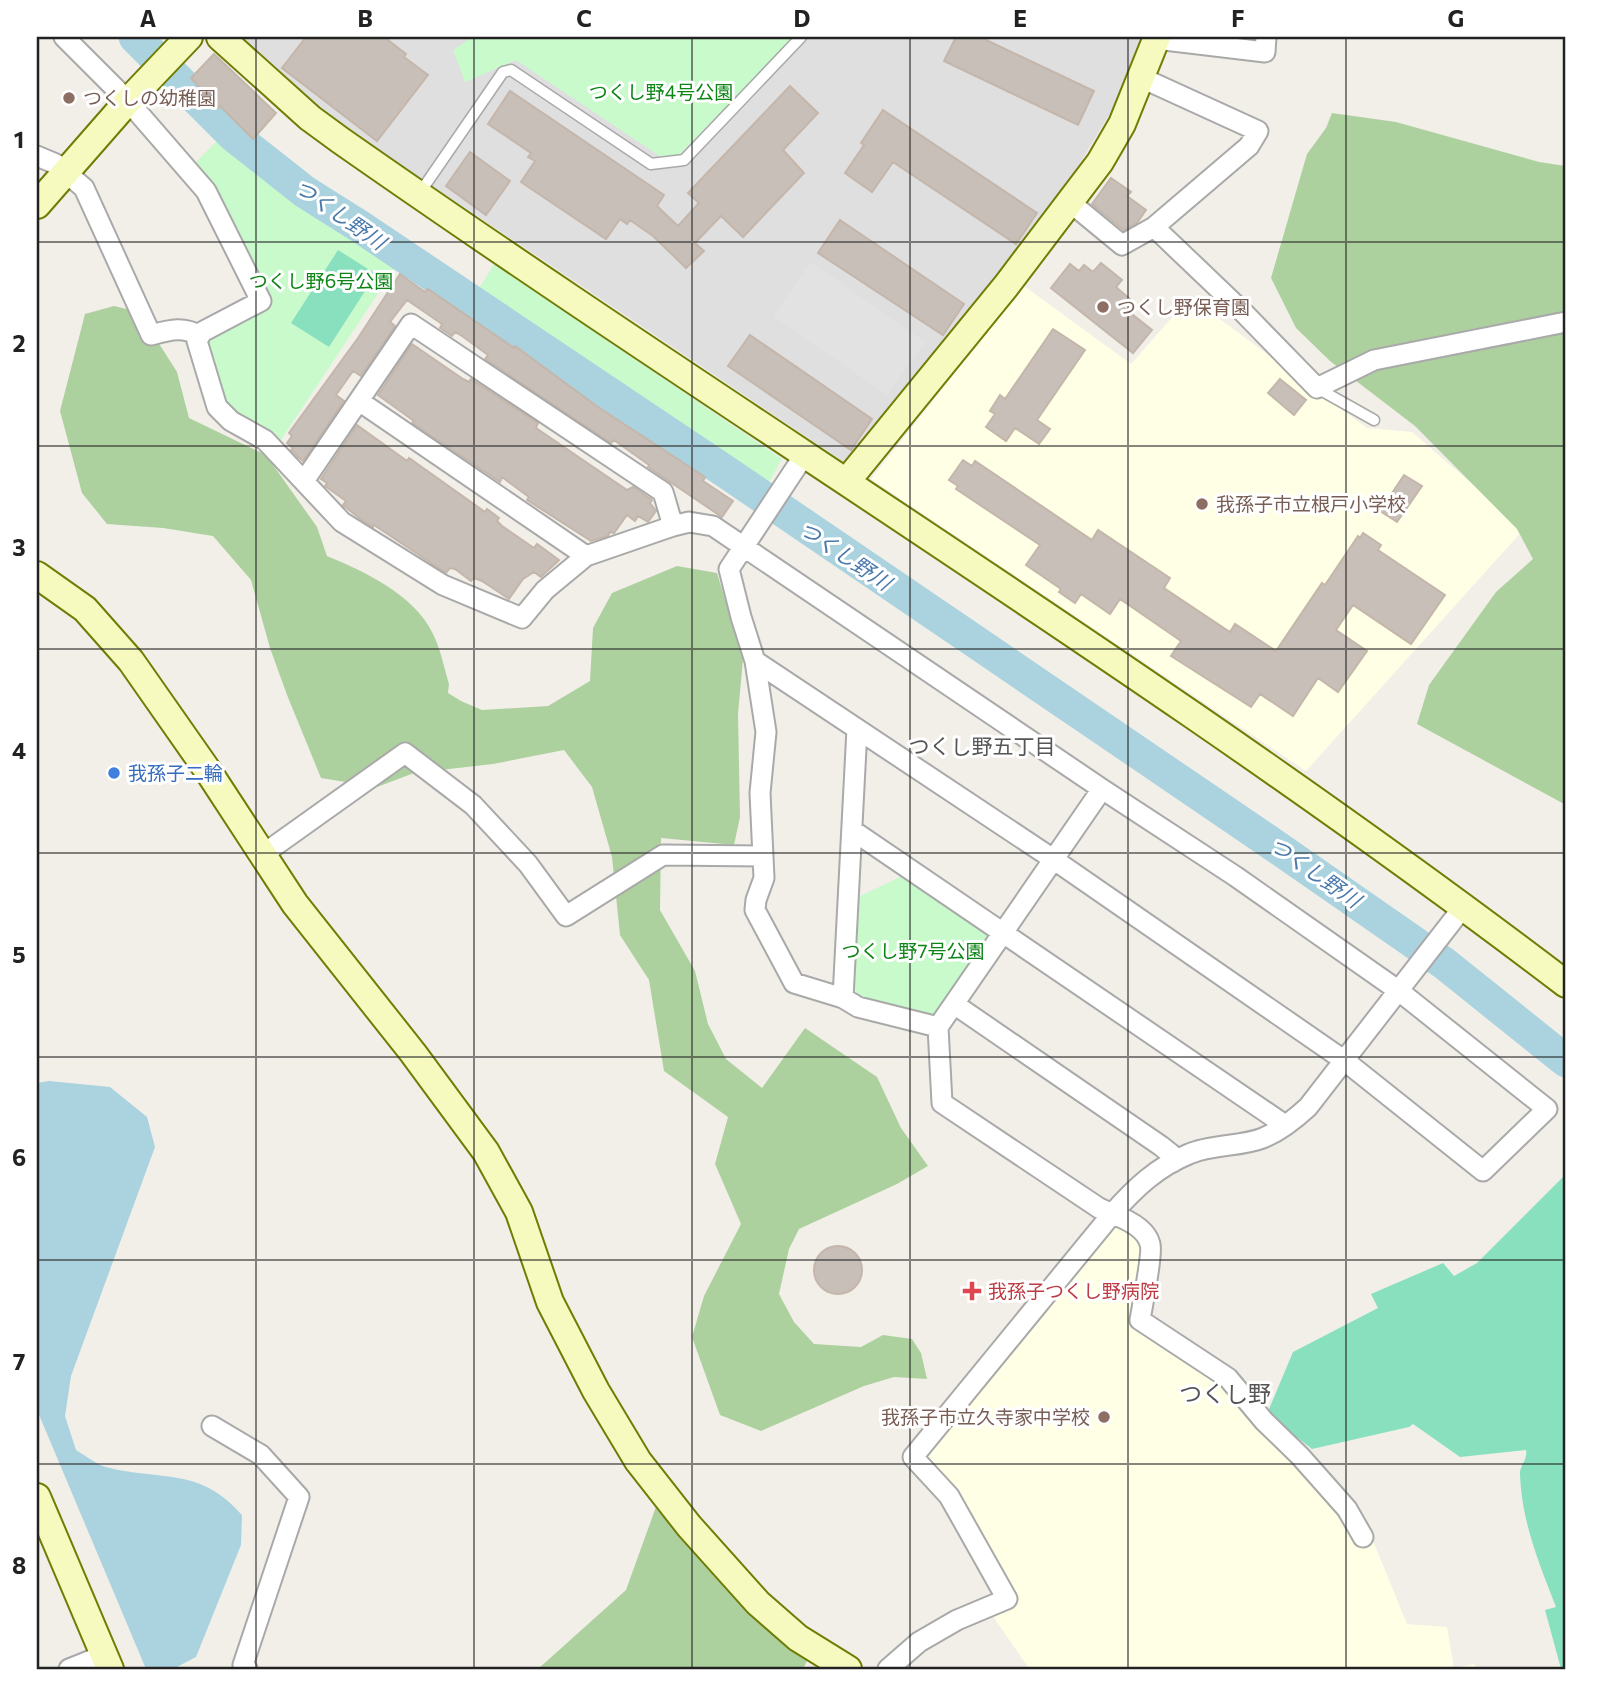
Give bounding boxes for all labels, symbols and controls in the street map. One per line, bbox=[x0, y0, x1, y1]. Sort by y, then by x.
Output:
text: A bbox=[140, 4, 157, 32]
text: B bbox=[357, 4, 373, 32]
text: C bbox=[576, 4, 592, 32]
text: D bbox=[794, 4, 811, 32]
text: E bbox=[1013, 4, 1027, 32]
text: F bbox=[1231, 4, 1245, 32]
text: G bbox=[1448, 4, 1464, 32]
park label: つくし野4号公園 bbox=[589, 80, 733, 103]
place label: つくしの幼稚園 bbox=[83, 86, 216, 109]
marker: つくしの幼稚園 bbox=[61, 90, 77, 106]
text: 1 bbox=[14, 125, 24, 153]
water label: つくし野川 bbox=[291, 173, 393, 255]
park label: つくし野6号公園 bbox=[249, 269, 393, 292]
place label: つくし野保育園 bbox=[1117, 295, 1250, 318]
marker: つくし野保育園 bbox=[1095, 299, 1111, 315]
text: 2 bbox=[12, 329, 26, 357]
place label: 我孫子市立根戸小学校 bbox=[1216, 492, 1406, 515]
marker: 我孫子市立根戸小学校 bbox=[1194, 496, 1210, 512]
water label: つくし野川 bbox=[795, 515, 898, 596]
text: 3 bbox=[12, 533, 26, 561]
district label: つくし野五丁目 bbox=[909, 733, 1056, 758]
text: 4 bbox=[12, 736, 26, 764]
place label: 我孫子二輪 bbox=[128, 761, 223, 784]
marker: 我孫子二輪 bbox=[106, 765, 122, 781]
water label: つくし野川 bbox=[1266, 831, 1368, 913]
park label: つくし野7号公園 bbox=[841, 939, 985, 962]
text: 5 bbox=[12, 940, 26, 968]
text: 6 bbox=[12, 1143, 26, 1171]
place label: 我孫子つくし野病院 bbox=[988, 1279, 1159, 1302]
marker: 我孫子つくし野病院 bbox=[962, 1281, 982, 1301]
text: 7 bbox=[13, 1347, 25, 1375]
district label: つくし野 bbox=[1179, 1379, 1271, 1407]
place label: 我孫子市立久寺家中学校 bbox=[881, 1405, 1090, 1428]
marker: 我孫子市立久寺家中学校 bbox=[1096, 1409, 1112, 1425]
text: 8 bbox=[12, 1551, 26, 1579]

